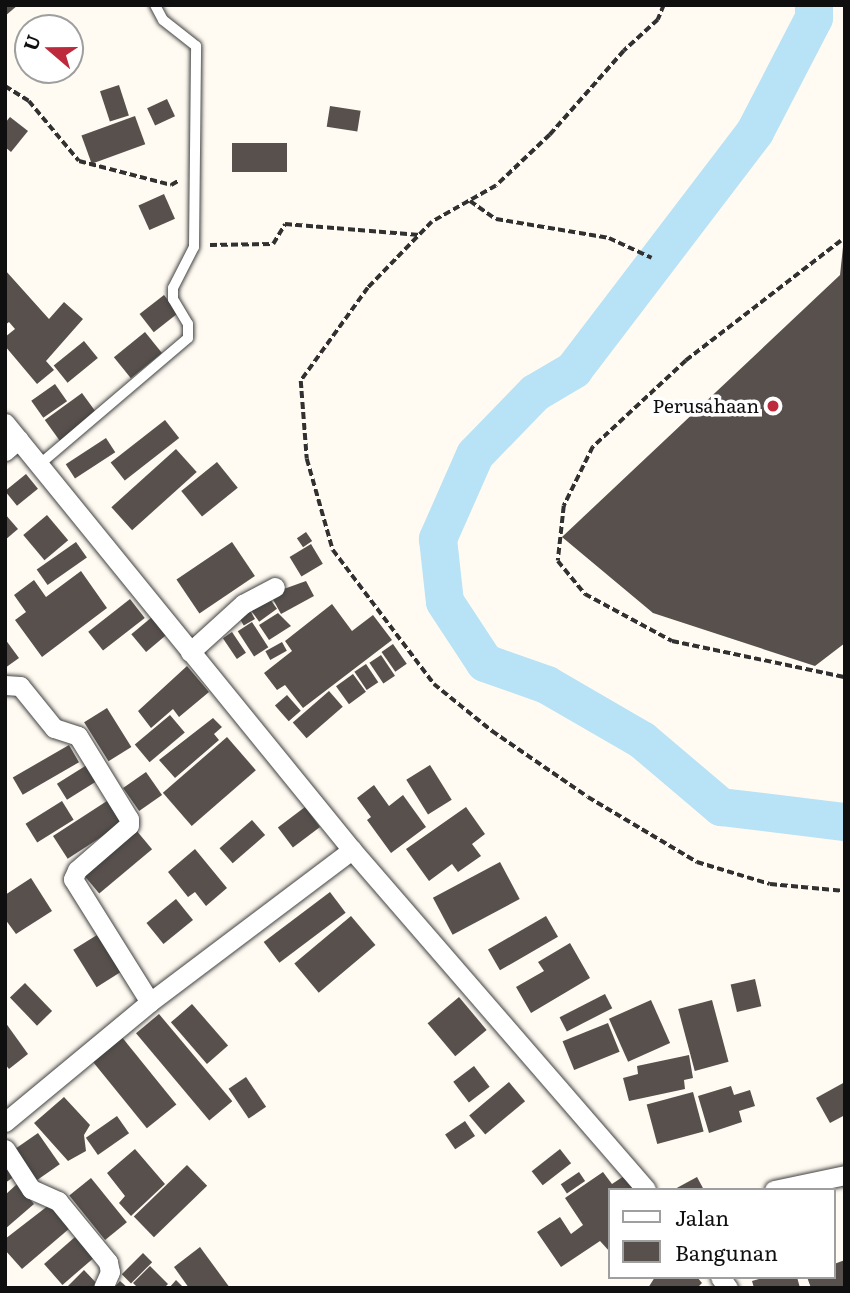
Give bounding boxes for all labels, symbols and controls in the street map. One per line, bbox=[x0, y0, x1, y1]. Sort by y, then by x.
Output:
north arrow bbox=[14, 14, 84, 84]
text: U bbox=[15, 31, 47, 54]
place label: Perusahaan bbox=[653, 395, 759, 417]
marker: Perusahaan bbox=[765, 398, 781, 414]
legend bbox=[608, 1188, 836, 1279]
text: Jalan bbox=[675, 1201, 729, 1232]
text: Bangunan bbox=[675, 1236, 778, 1267]

